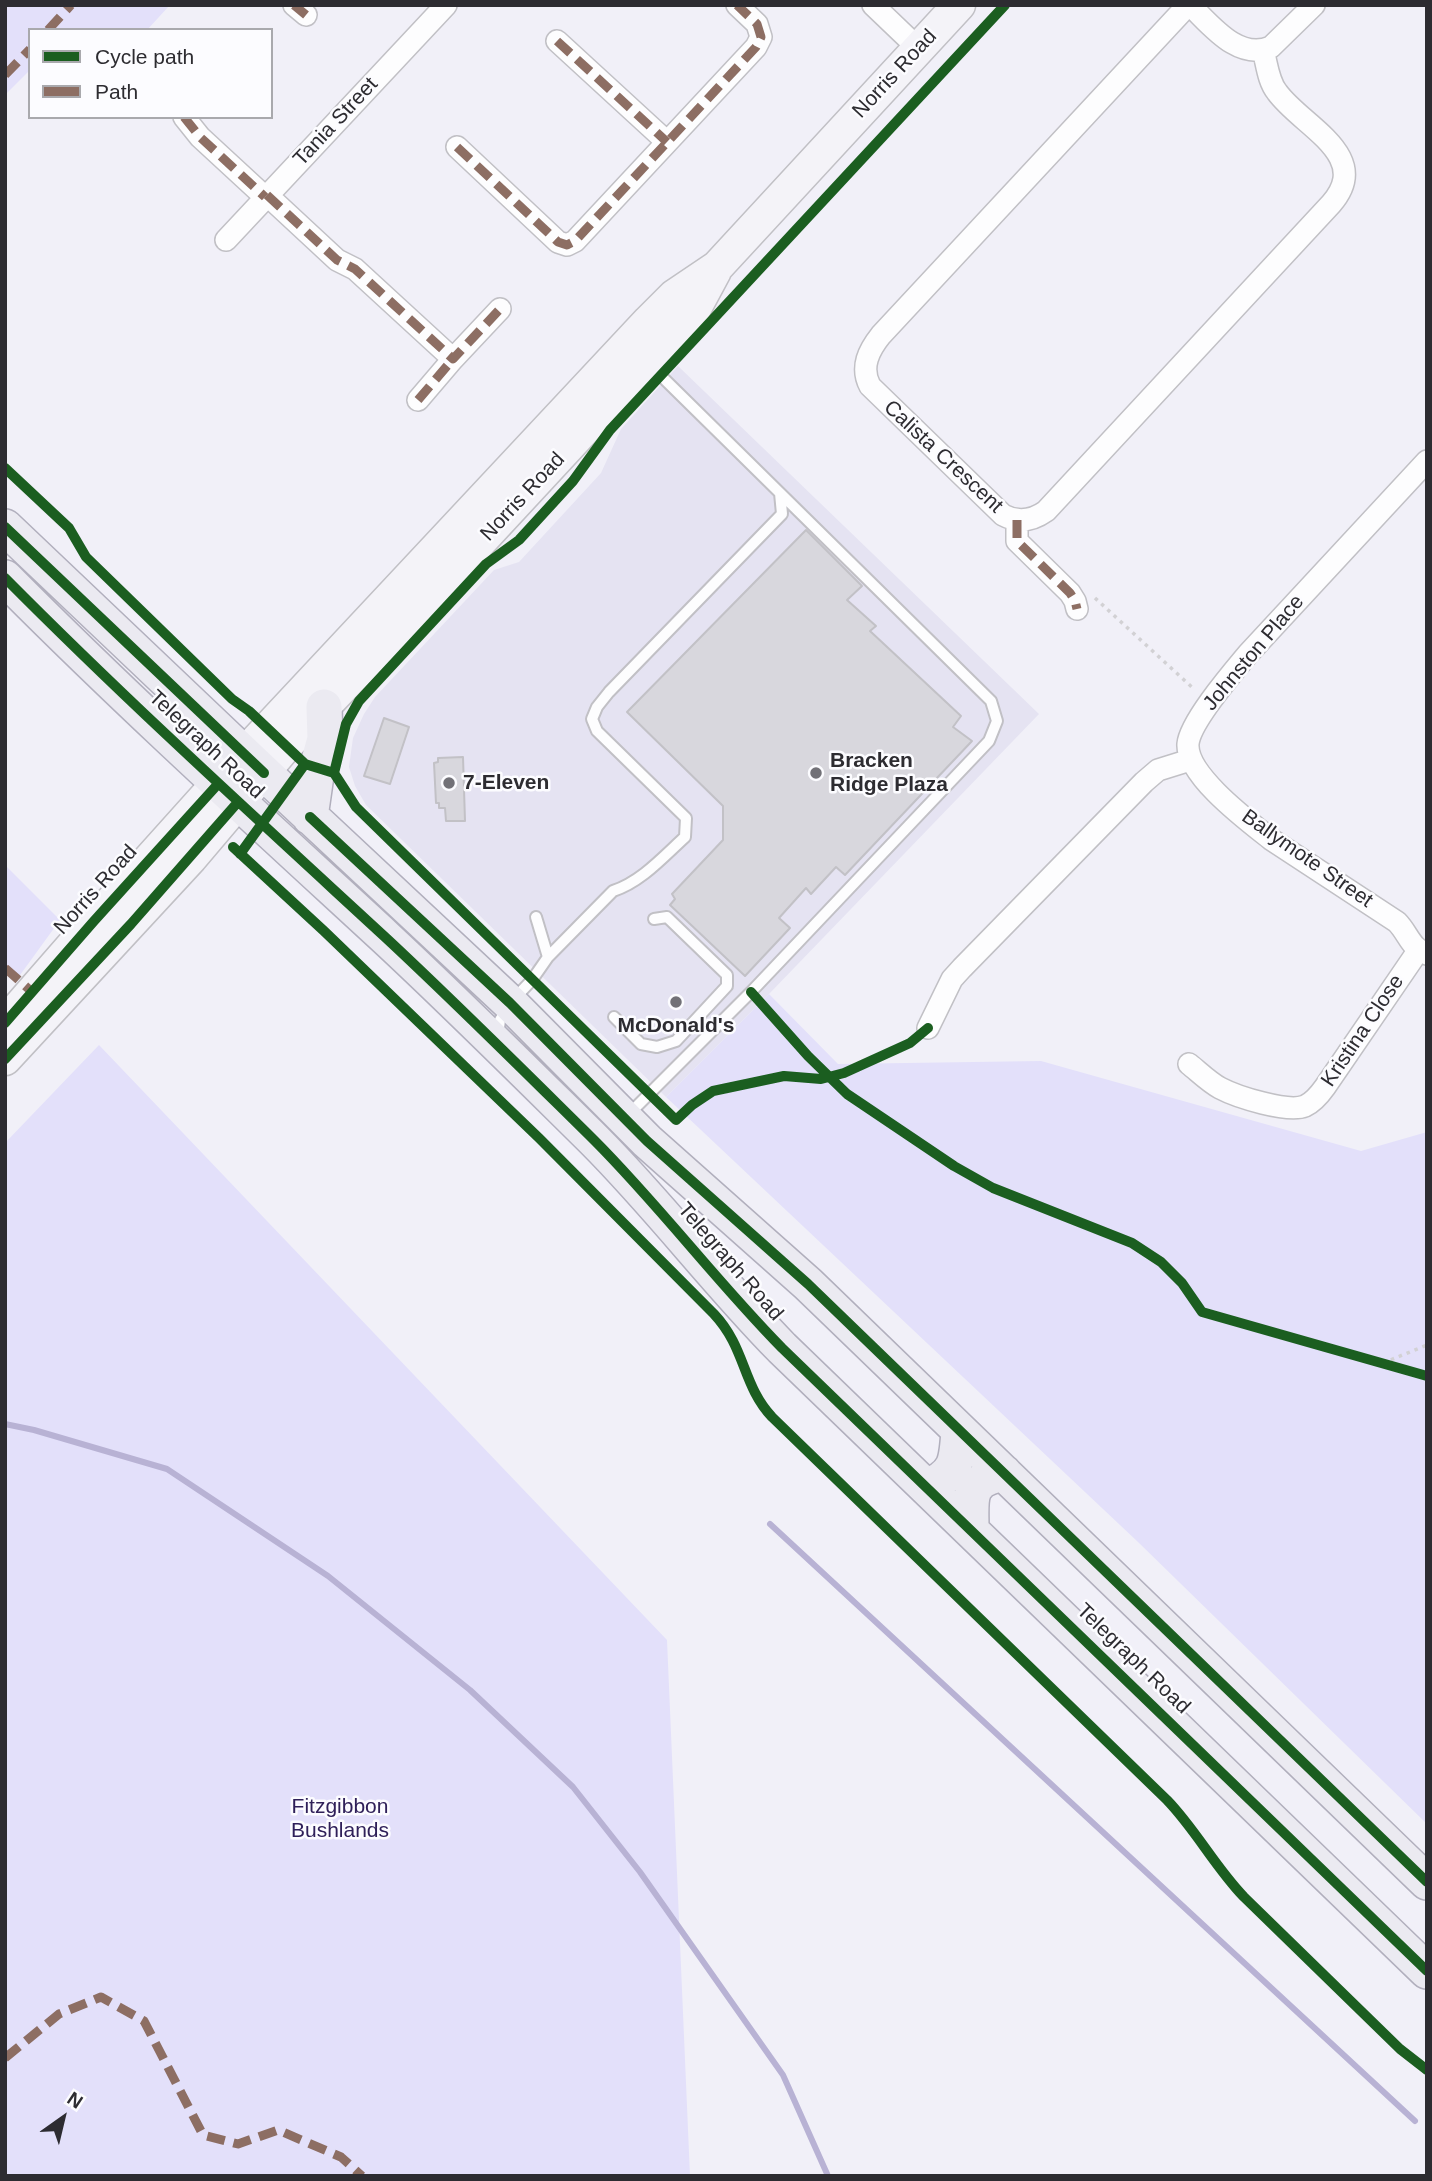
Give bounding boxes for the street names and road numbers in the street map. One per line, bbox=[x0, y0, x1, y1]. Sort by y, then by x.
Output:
street label: Norris Road bbox=[848, 24, 942, 124]
street label: Tania Street bbox=[289, 72, 383, 172]
street label: Calista Crescent bbox=[878, 395, 1008, 519]
street label: Norris Road bbox=[476, 447, 570, 547]
street label: Johnston Place bbox=[1198, 590, 1310, 716]
street label: Telegraph Road bbox=[143, 685, 269, 805]
street label: Ballymote Street bbox=[1237, 804, 1377, 914]
street label: Norris Road bbox=[49, 840, 143, 940]
street label: Kristina Close bbox=[1316, 970, 1410, 1092]
street label: Telegraph Road bbox=[672, 1198, 788, 1326]
street label: Telegraph Road bbox=[1071, 1598, 1195, 1720]

